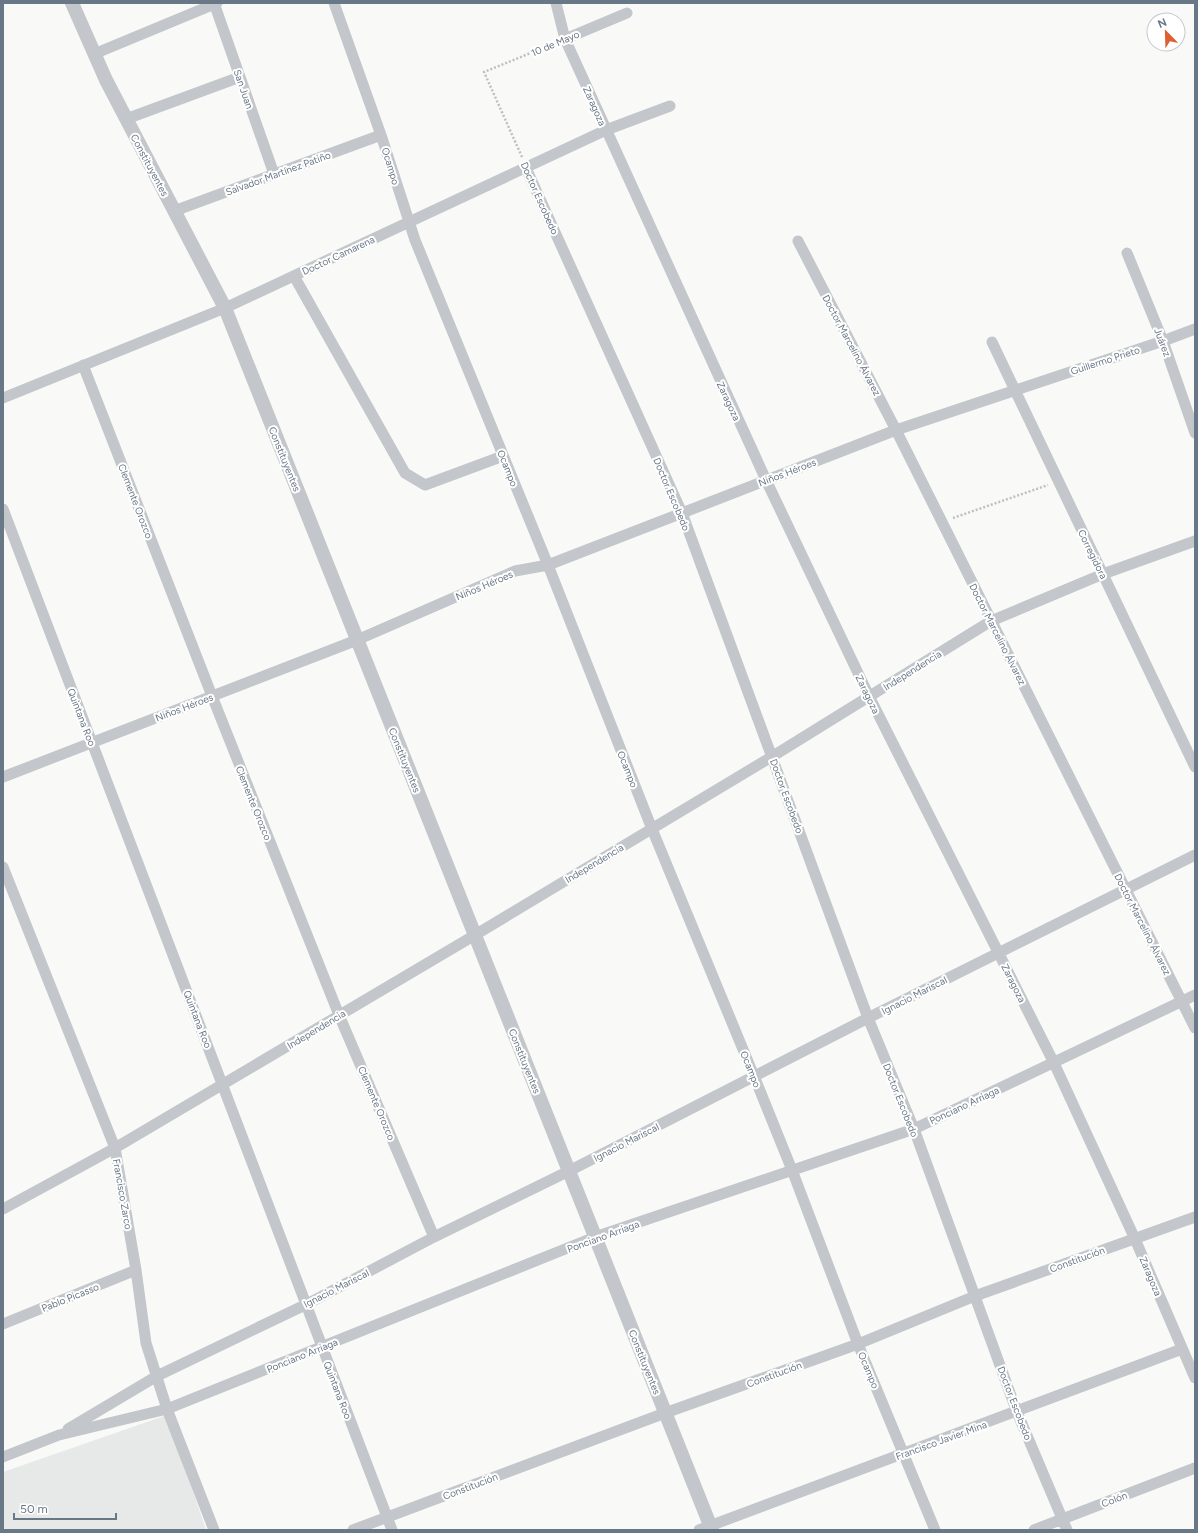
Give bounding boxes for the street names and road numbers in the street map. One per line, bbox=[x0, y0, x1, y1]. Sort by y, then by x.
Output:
street label: 10 de Mayo bbox=[529, 27, 581, 59]
street label: San Juan bbox=[231, 68, 256, 111]
street label: Zaragoza bbox=[580, 85, 609, 128]
street label: Constituyentes bbox=[128, 132, 172, 199]
street label: Ocampo bbox=[379, 146, 402, 187]
street label: Salvador Martínez Patiño bbox=[224, 148, 333, 199]
street label: Doctor Escobedo bbox=[518, 160, 561, 237]
street label: Doctor Camarena bbox=[300, 233, 377, 278]
street label: Doctor Marcelino Álvarez bbox=[819, 292, 884, 398]
street label: Juárez bbox=[1151, 326, 1174, 358]
street label: Guillermo Prieto bbox=[1069, 343, 1142, 378]
street label: Zaragoza bbox=[714, 380, 743, 423]
street label: Constituyentes bbox=[266, 425, 304, 494]
street label: Ocampo bbox=[494, 448, 521, 489]
street label: Niños Héroes bbox=[756, 455, 818, 489]
street label: Doctor Escobedo bbox=[650, 456, 693, 533]
street label: Clemente Orozco bbox=[115, 462, 156, 541]
street label: Corregidora bbox=[1075, 527, 1110, 581]
street label: Niños Héroes bbox=[454, 567, 515, 603]
street label: Doctor Marcelino Álvarez bbox=[966, 581, 1029, 687]
street label: Independencia bbox=[881, 647, 944, 694]
street label: Zaragoza bbox=[853, 673, 883, 716]
street label: Quintana Roo bbox=[65, 686, 99, 748]
street label: Niños Héroes bbox=[153, 690, 215, 724]
street label: Constituyentes bbox=[386, 726, 424, 795]
street label: Ocampo bbox=[614, 749, 641, 790]
street label: Doctor Escobedo bbox=[767, 757, 806, 835]
street label: Clemente Orozco bbox=[233, 764, 274, 843]
street label: Independencia bbox=[562, 841, 626, 886]
street label: Doctor Marcelino Álvarez bbox=[1111, 871, 1174, 977]
street label: Zaragoza bbox=[998, 962, 1029, 1005]
street label: Ignacio Mariscal bbox=[879, 973, 949, 1018]
street label: Quintana Roo bbox=[181, 988, 215, 1050]
street label: Independencia bbox=[284, 1007, 348, 1052]
street label: Constituyentes bbox=[506, 1027, 544, 1096]
street label: Ocampo bbox=[737, 1049, 764, 1090]
street label: Doctor Escobedo bbox=[880, 1061, 921, 1139]
street label: Clemente Orozco bbox=[355, 1064, 398, 1142]
street label: Ponciano Arriaga bbox=[927, 1084, 1001, 1127]
street label: Ignacio Mariscal bbox=[591, 1120, 661, 1165]
street label: Francisco Zarco bbox=[110, 1158, 135, 1231]
street label: Ponciano Arriaga bbox=[565, 1217, 641, 1256]
street label: Constitución bbox=[1048, 1243, 1107, 1275]
street label: Zaragoza bbox=[1136, 1254, 1165, 1298]
street label: Ignacio Mariscal bbox=[301, 1266, 371, 1311]
street label: Pablo Picasso bbox=[40, 1280, 101, 1315]
street label: Constituyentes bbox=[626, 1328, 664, 1397]
street label: Ponciano Arriaga bbox=[265, 1335, 340, 1376]
street label: Ocampo bbox=[855, 1350, 882, 1391]
street label: Constitución bbox=[745, 1358, 804, 1390]
street label: Quintana Roo bbox=[321, 1359, 355, 1421]
street label: Doctor Escobedo bbox=[994, 1364, 1035, 1442]
street label: Francisco Javier Mina bbox=[894, 1418, 988, 1463]
street label: Constitución bbox=[441, 1470, 500, 1503]
street label: Colón bbox=[1099, 1488, 1129, 1510]

